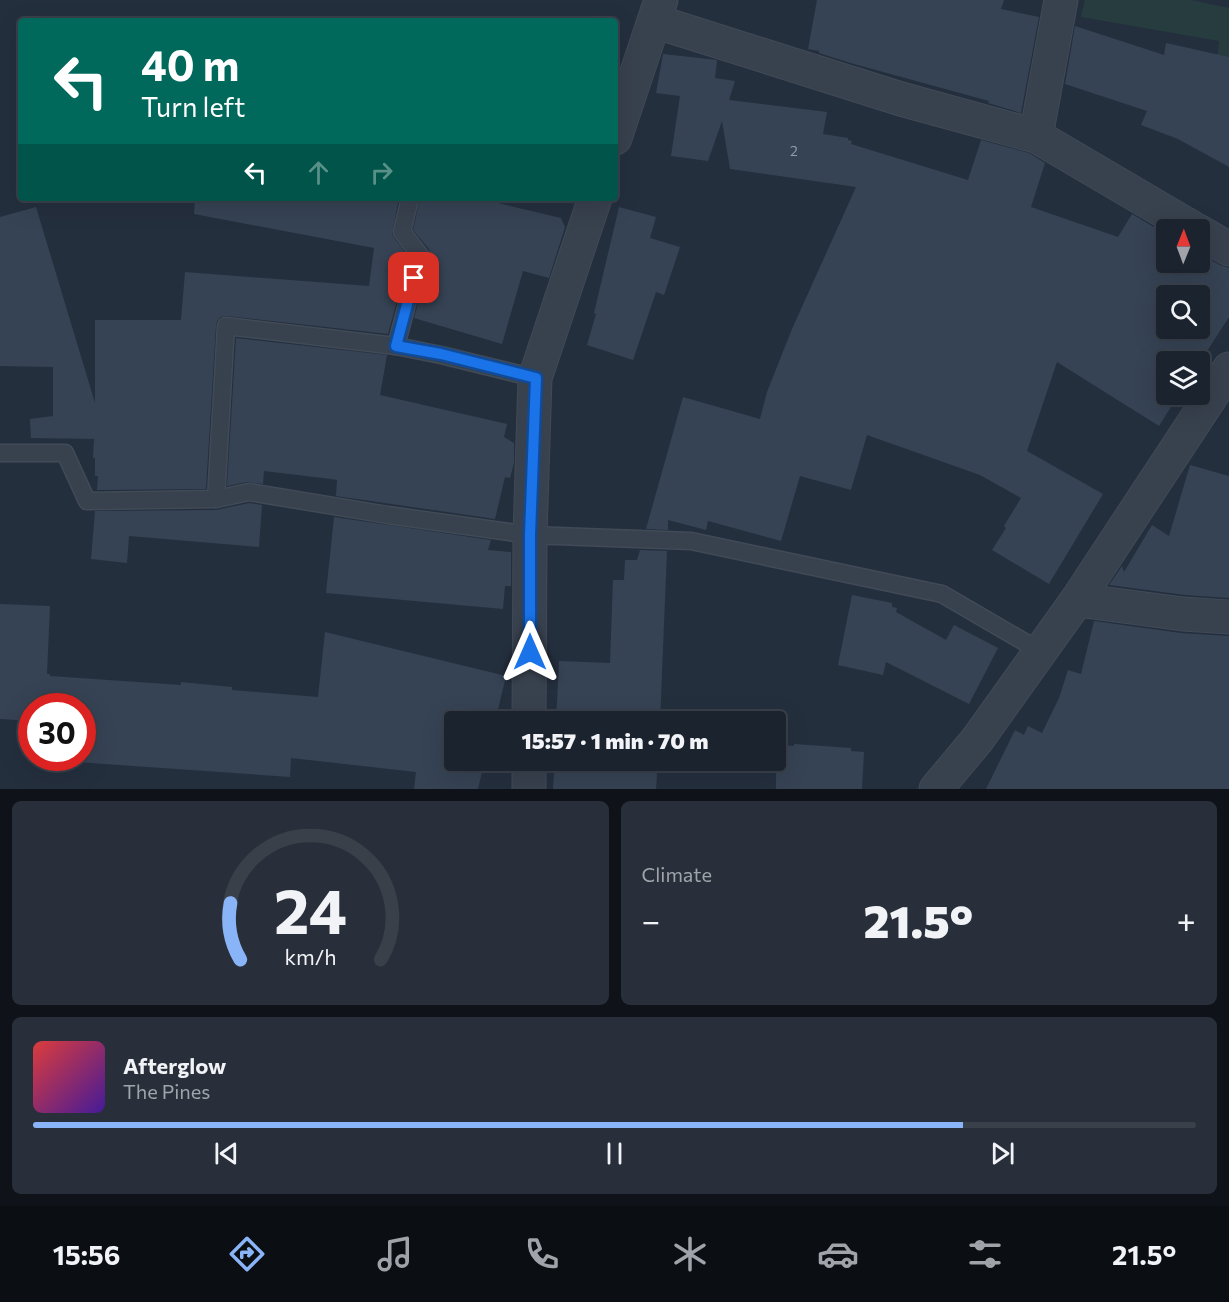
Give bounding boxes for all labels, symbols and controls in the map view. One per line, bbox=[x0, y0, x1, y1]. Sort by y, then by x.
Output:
text: 40 m bbox=[141, 38, 239, 90]
icon: left bbox=[42, 42, 120, 120]
text: Turn left bbox=[141, 90, 245, 123]
house number: 2 bbox=[790, 142, 798, 159]
icon: left bbox=[239, 156, 272, 189]
icon: ahead bbox=[302, 156, 335, 189]
icon: right bbox=[365, 156, 398, 189]
north arrow bbox=[1156, 219, 1210, 273]
map controls bbox=[1156, 219, 1210, 405]
pin bbox=[388, 252, 439, 303]
icon: arrive bbox=[397, 261, 430, 294]
button: search bbox=[1156, 285, 1210, 339]
button: layers bbox=[1156, 351, 1210, 405]
position arrow bbox=[498, 620, 562, 684]
speed limit sign: 30 bbox=[18, 693, 96, 771]
text: 15:57 · 1 min · 70 m bbox=[522, 727, 708, 754]
text: Climate bbox=[642, 862, 712, 886]
text: 24 bbox=[274, 871, 347, 947]
text: 21.5° bbox=[864, 892, 973, 947]
text: − bbox=[642, 899, 660, 940]
text: + bbox=[1177, 899, 1196, 940]
text: km/h bbox=[284, 943, 336, 969]
text: Afterglow bbox=[123, 1052, 226, 1079]
text: The Pines bbox=[123, 1079, 210, 1103]
icon: previous bbox=[210, 1137, 243, 1170]
icon: pause bbox=[598, 1137, 631, 1170]
icon: next bbox=[986, 1137, 1019, 1170]
icon: directions bbox=[226, 1233, 268, 1275]
icon: music bbox=[374, 1233, 416, 1275]
icon: phone bbox=[521, 1233, 563, 1275]
icon: climate bbox=[669, 1233, 711, 1275]
icon: car bbox=[817, 1233, 859, 1275]
icon: filters bbox=[964, 1233, 1006, 1275]
text: 15:56 bbox=[53, 1238, 120, 1271]
text: 21.5° bbox=[1112, 1238, 1176, 1271]

